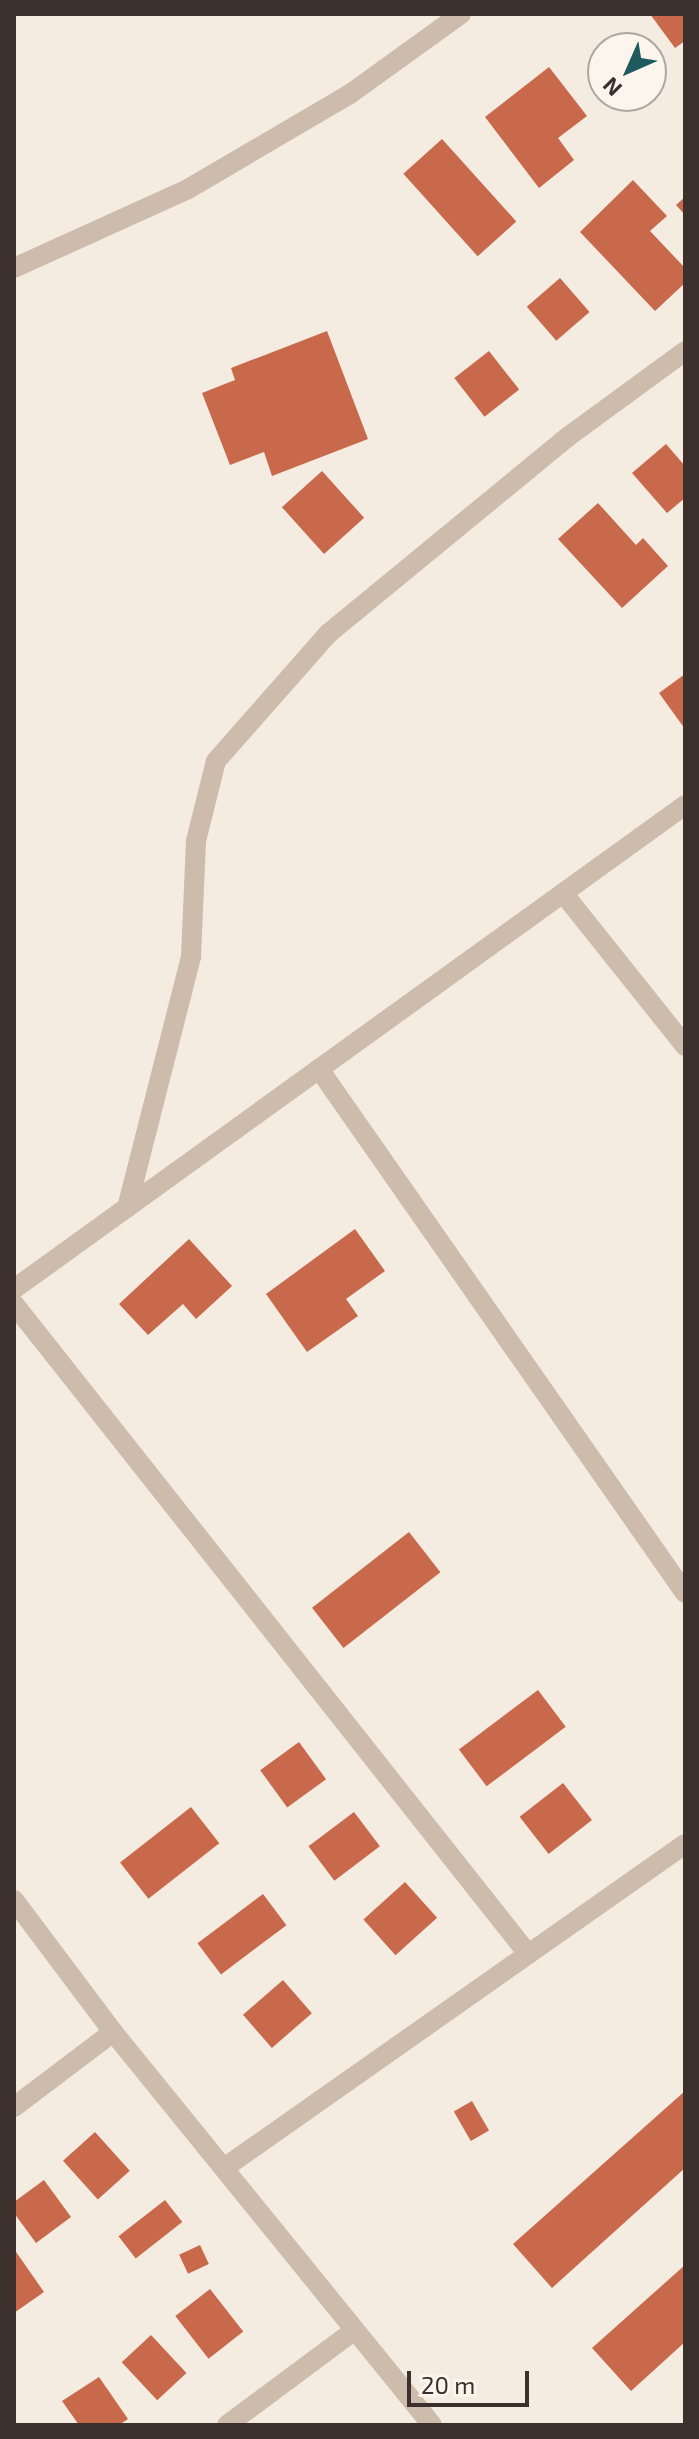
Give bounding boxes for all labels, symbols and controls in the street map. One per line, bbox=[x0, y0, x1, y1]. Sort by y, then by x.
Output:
north arrow bbox=[587, 32, 667, 112]
text: N bbox=[597, 73, 626, 102]
scale bar bbox=[411, 2355, 533, 2405]
text: 20 m bbox=[421, 2370, 475, 2399]

